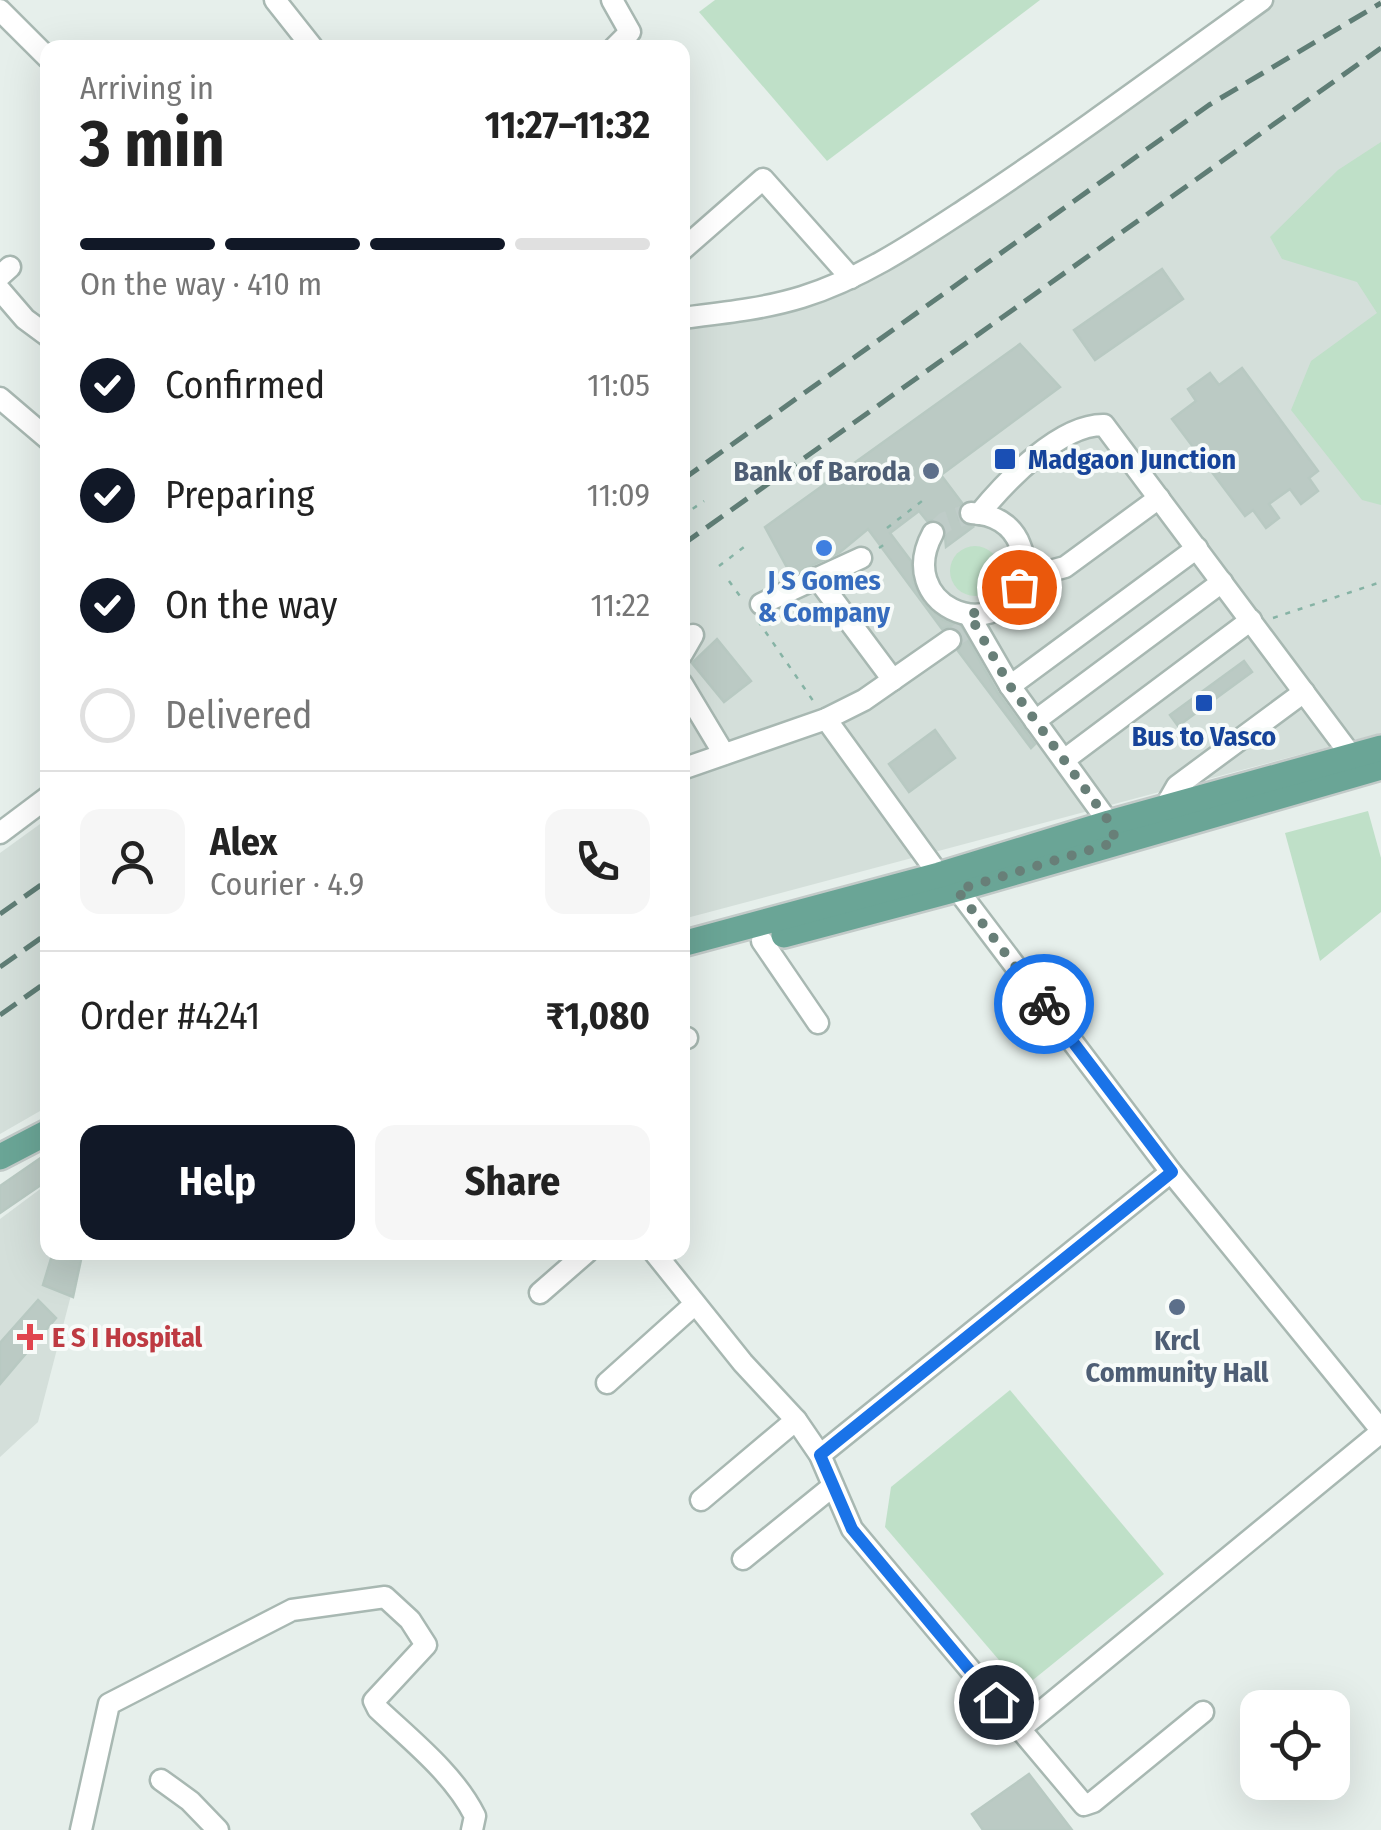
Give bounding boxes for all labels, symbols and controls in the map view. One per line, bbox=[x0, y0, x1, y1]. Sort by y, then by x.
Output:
text: Arriving in bbox=[80, 69, 214, 107]
text: 11:27–11:32 bbox=[485, 102, 650, 148]
text: 3 min bbox=[80, 105, 225, 183]
text: On the way · 410 m bbox=[80, 265, 322, 303]
icon: check bbox=[80, 358, 135, 413]
text: Confirmed bbox=[165, 362, 325, 408]
text: 11:05 bbox=[587, 366, 650, 404]
place label: Madgaon Junction bbox=[1028, 443, 1236, 476]
marker: Madgaon Junction bbox=[992, 446, 1018, 472]
place label: Bank of Baroda bbox=[734, 455, 911, 488]
marker: Bank of Baroda bbox=[920, 460, 942, 482]
icon: check bbox=[80, 468, 135, 523]
text: Preparing bbox=[165, 472, 314, 518]
text: 11:09 bbox=[587, 476, 650, 514]
marker: J S Gomes & Company bbox=[813, 537, 835, 559]
pin bbox=[977, 545, 1062, 630]
icon: bag bbox=[992, 560, 1047, 615]
place label: J S Gomes & Company bbox=[758, 564, 891, 629]
icon: check bbox=[80, 578, 135, 633]
text: On the way bbox=[165, 582, 337, 628]
text: 11:22 bbox=[590, 586, 650, 624]
text: Delivered bbox=[165, 692, 312, 738]
marker: Bus to Vasco bbox=[1193, 692, 1215, 714]
place label: Bus to Vasco bbox=[1132, 720, 1276, 753]
button: person bbox=[80, 809, 185, 914]
button: phone bbox=[545, 809, 650, 914]
text: Alex bbox=[210, 819, 277, 865]
text: Courier · 4.9 bbox=[210, 865, 364, 903]
courier bbox=[994, 954, 1094, 1054]
icon: bike bbox=[1017, 977, 1072, 1032]
text: Order #4241 bbox=[80, 993, 260, 1039]
text: ₹1,080 bbox=[546, 993, 650, 1039]
button: Help bbox=[80, 1125, 355, 1240]
button: Share bbox=[375, 1125, 650, 1240]
marker: Krcl Community Hall bbox=[1166, 1296, 1188, 1318]
place label: E S I Hospital bbox=[52, 1321, 203, 1354]
marker: E S I Hospital bbox=[17, 1324, 43, 1350]
place label: Krcl Community Hall bbox=[1086, 1324, 1269, 1389]
pin bbox=[954, 1660, 1039, 1745]
icon: home bbox=[969, 1675, 1024, 1730]
map controls bbox=[1240, 1690, 1350, 1800]
button: locate bbox=[1240, 1690, 1350, 1800]

